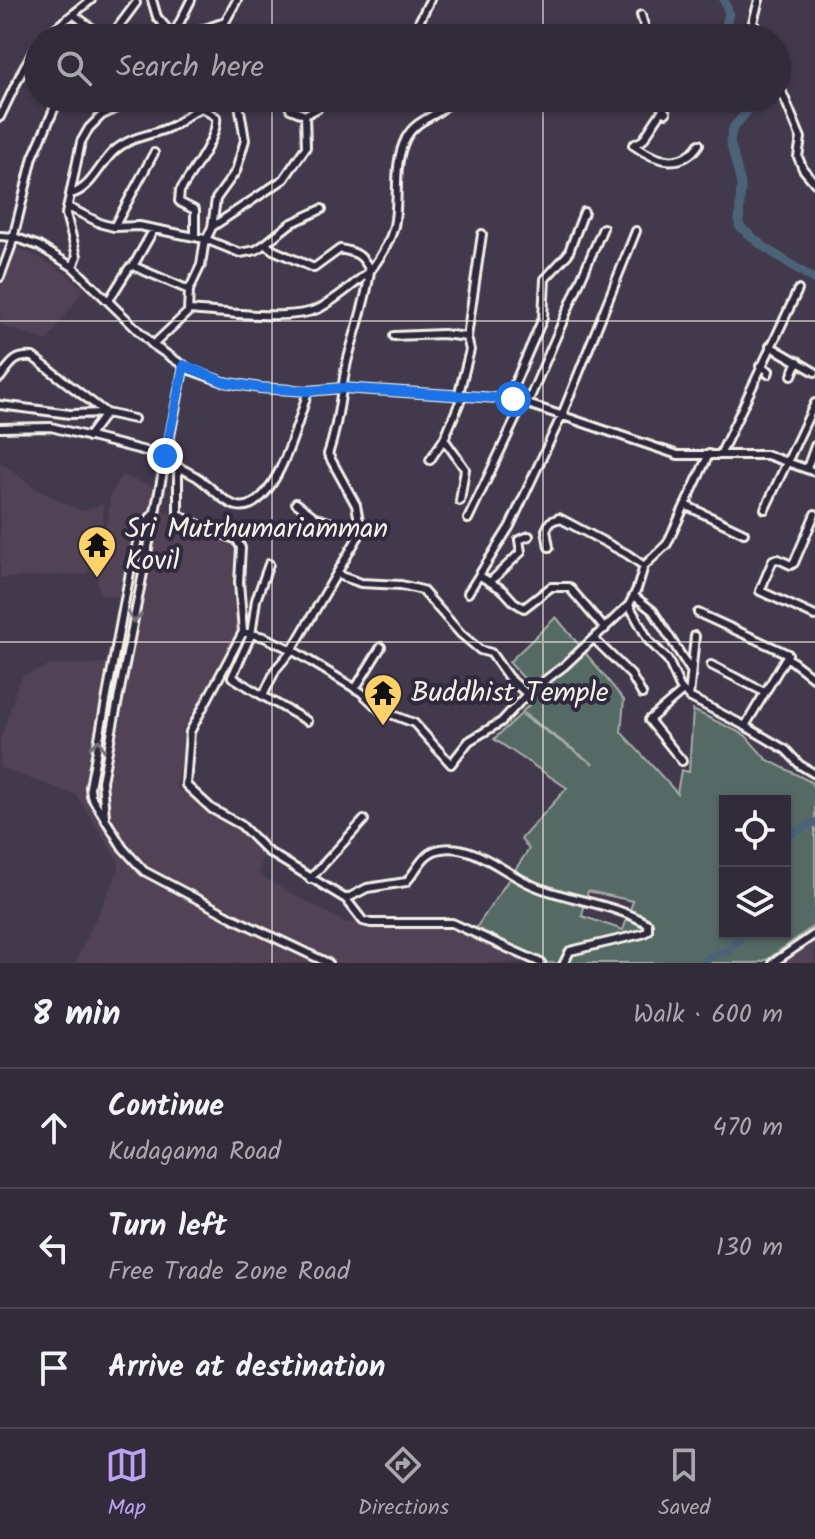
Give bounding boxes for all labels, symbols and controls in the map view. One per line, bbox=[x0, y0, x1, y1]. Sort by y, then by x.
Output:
search box bbox=[24, 24, 791, 112]
text: Search here bbox=[116, 44, 264, 92]
icon: search bbox=[52, 46, 96, 90]
route start bbox=[495, 381, 531, 417]
route end bbox=[147, 438, 183, 474]
place label: Sri Mutrhumariamman Kovil bbox=[125, 507, 388, 584]
temple icon: Sri Mutrhumariamman Kovil bbox=[76, 524, 118, 579]
one-way arrow bbox=[127, 610, 144, 624]
place label: Buddhist Temple bbox=[411, 671, 609, 716]
temple icon: Buddhist Temple bbox=[362, 672, 404, 727]
one-way arrow bbox=[88, 738, 105, 751]
map controls bbox=[719, 795, 791, 939]
button: locate bbox=[719, 795, 791, 867]
button: layers bbox=[719, 867, 791, 939]
text: 8 min bbox=[32, 988, 121, 1042]
text: Walk · 600 m bbox=[633, 994, 783, 1036]
text: Continue bbox=[108, 1083, 224, 1131]
icon: ahead bbox=[32, 1106, 76, 1150]
text: 470 m bbox=[713, 1107, 783, 1149]
text: Kudagama Road bbox=[108, 1131, 281, 1173]
text: Turn left bbox=[108, 1203, 227, 1251]
icon: left bbox=[32, 1226, 76, 1270]
text: 130 m bbox=[716, 1227, 783, 1269]
text: Free Trade Zone Road bbox=[108, 1251, 350, 1293]
text: Arrive at destination bbox=[108, 1344, 385, 1392]
icon: arrive bbox=[32, 1346, 76, 1390]
tab: Map bbox=[105, 1443, 149, 1526]
tab: Directions bbox=[358, 1443, 449, 1526]
tab: Saved bbox=[658, 1443, 710, 1526]

